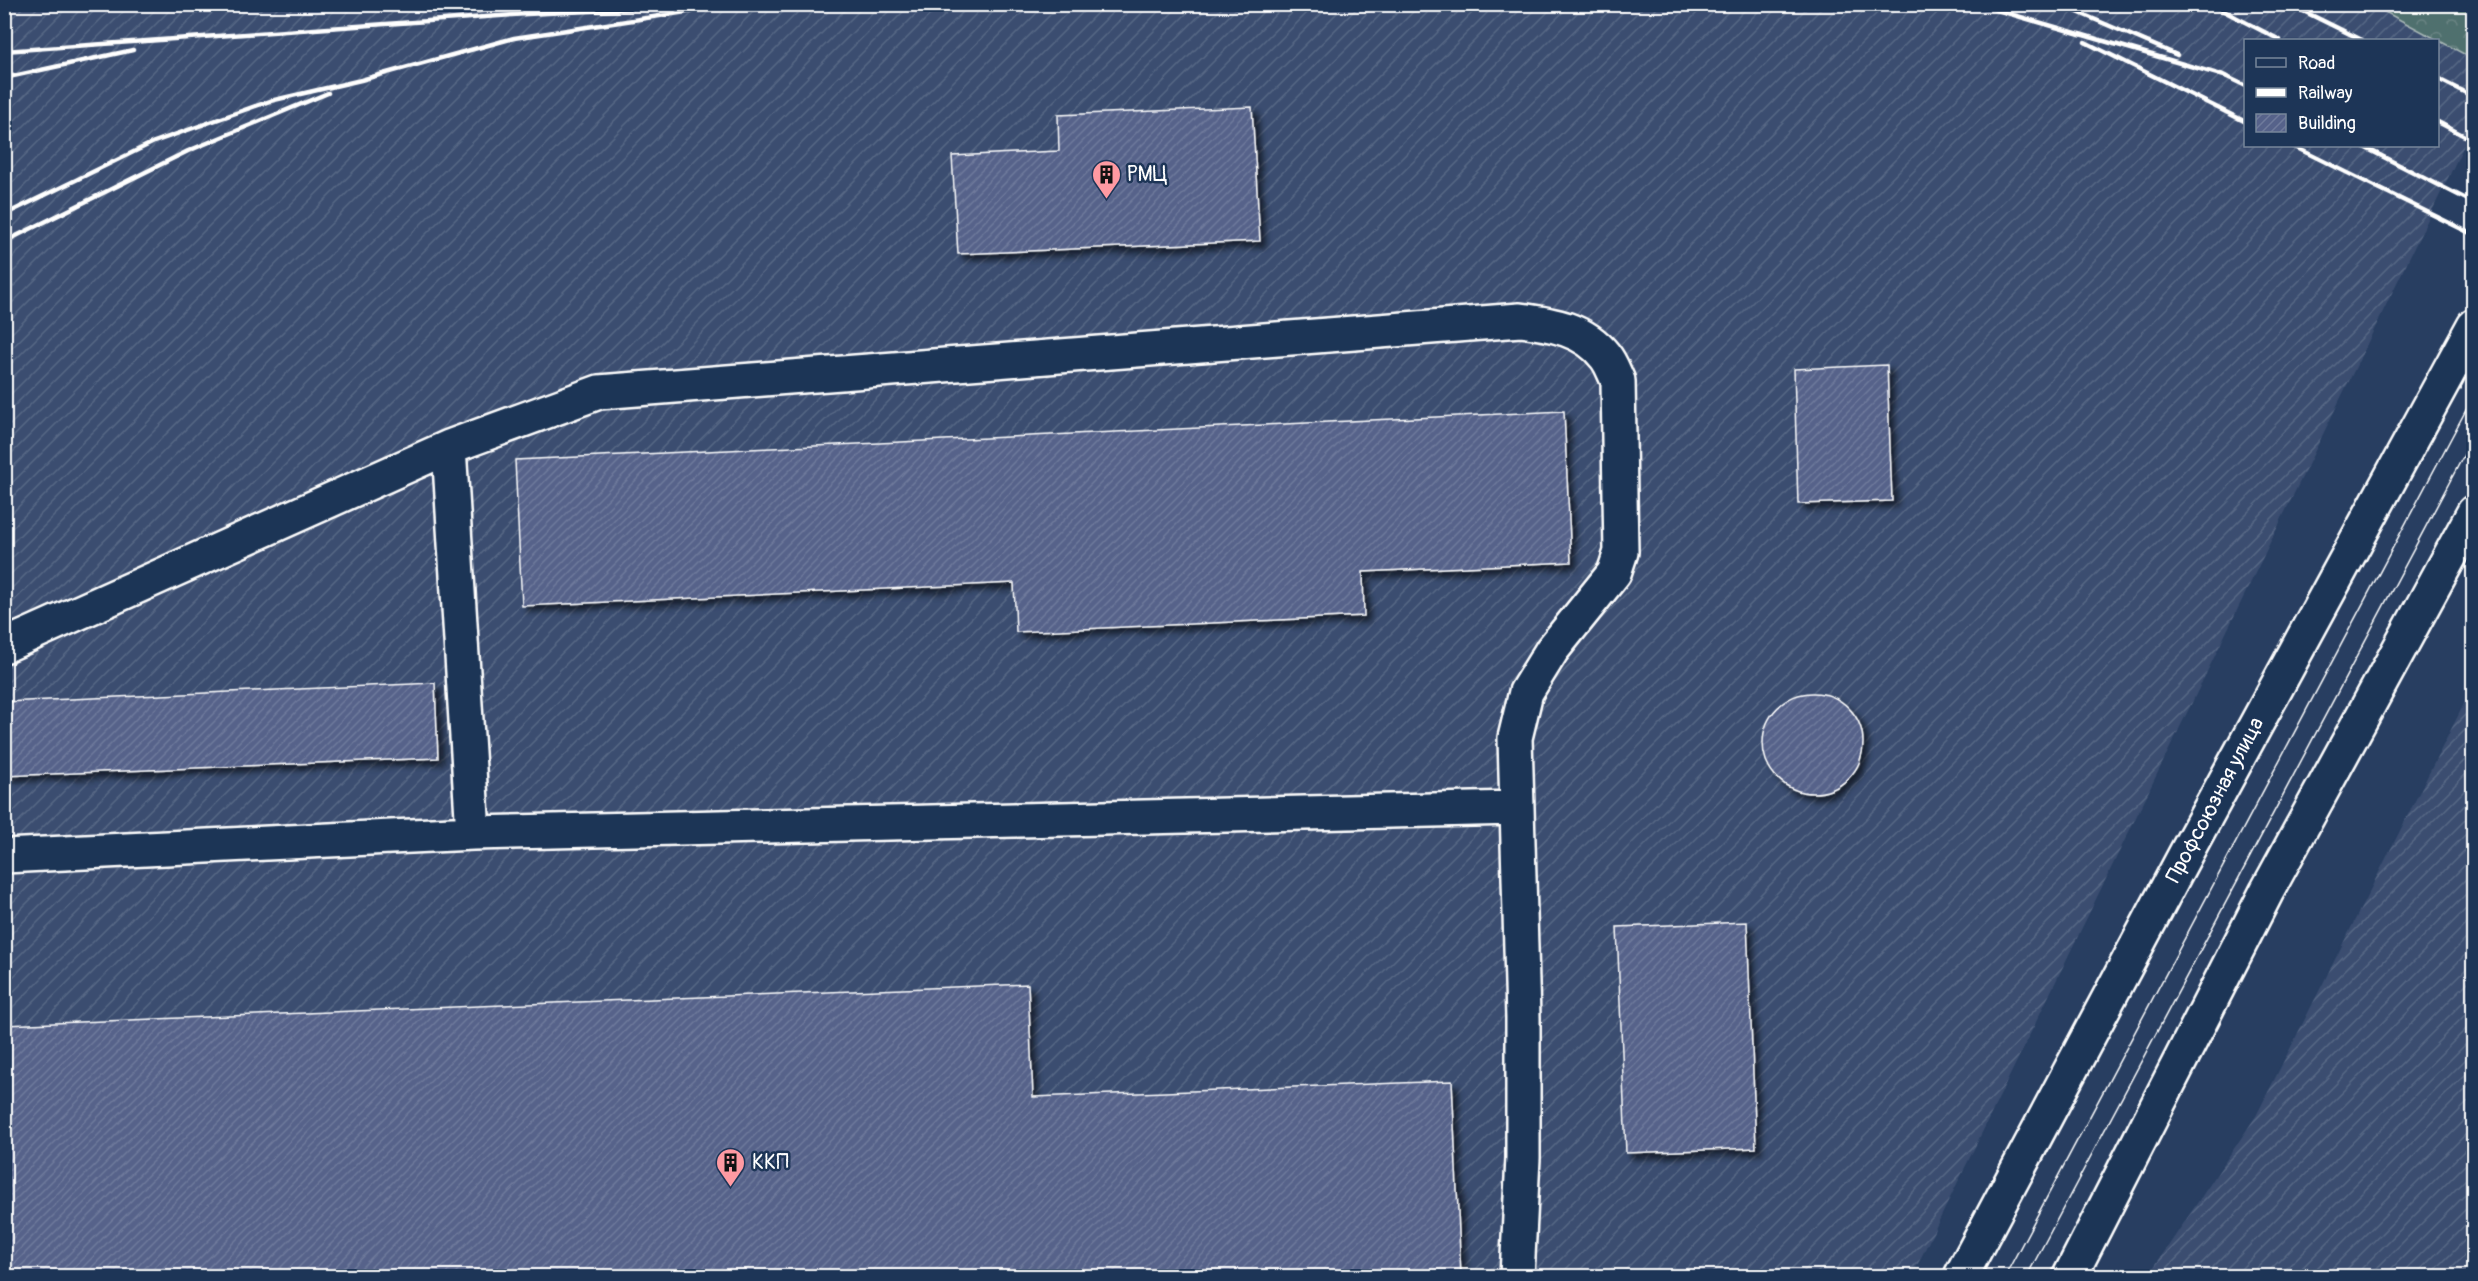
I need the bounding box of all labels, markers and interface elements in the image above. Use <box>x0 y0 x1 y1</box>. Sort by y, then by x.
legend <box>2244 39 2439 147</box>
text: Road <box>2298 52 2335 75</box>
text: Railway <box>2298 82 2353 105</box>
text: Building <box>2298 112 2356 135</box>
building icon: РМЦ <box>1090 158 1122 200</box>
place label: РМЦ <box>1127 161 1168 188</box>
street label: Профсоюзная улица <box>2160 712 2270 888</box>
building icon: ККП <box>715 1146 747 1188</box>
place label: ККП <box>752 1149 789 1176</box>

